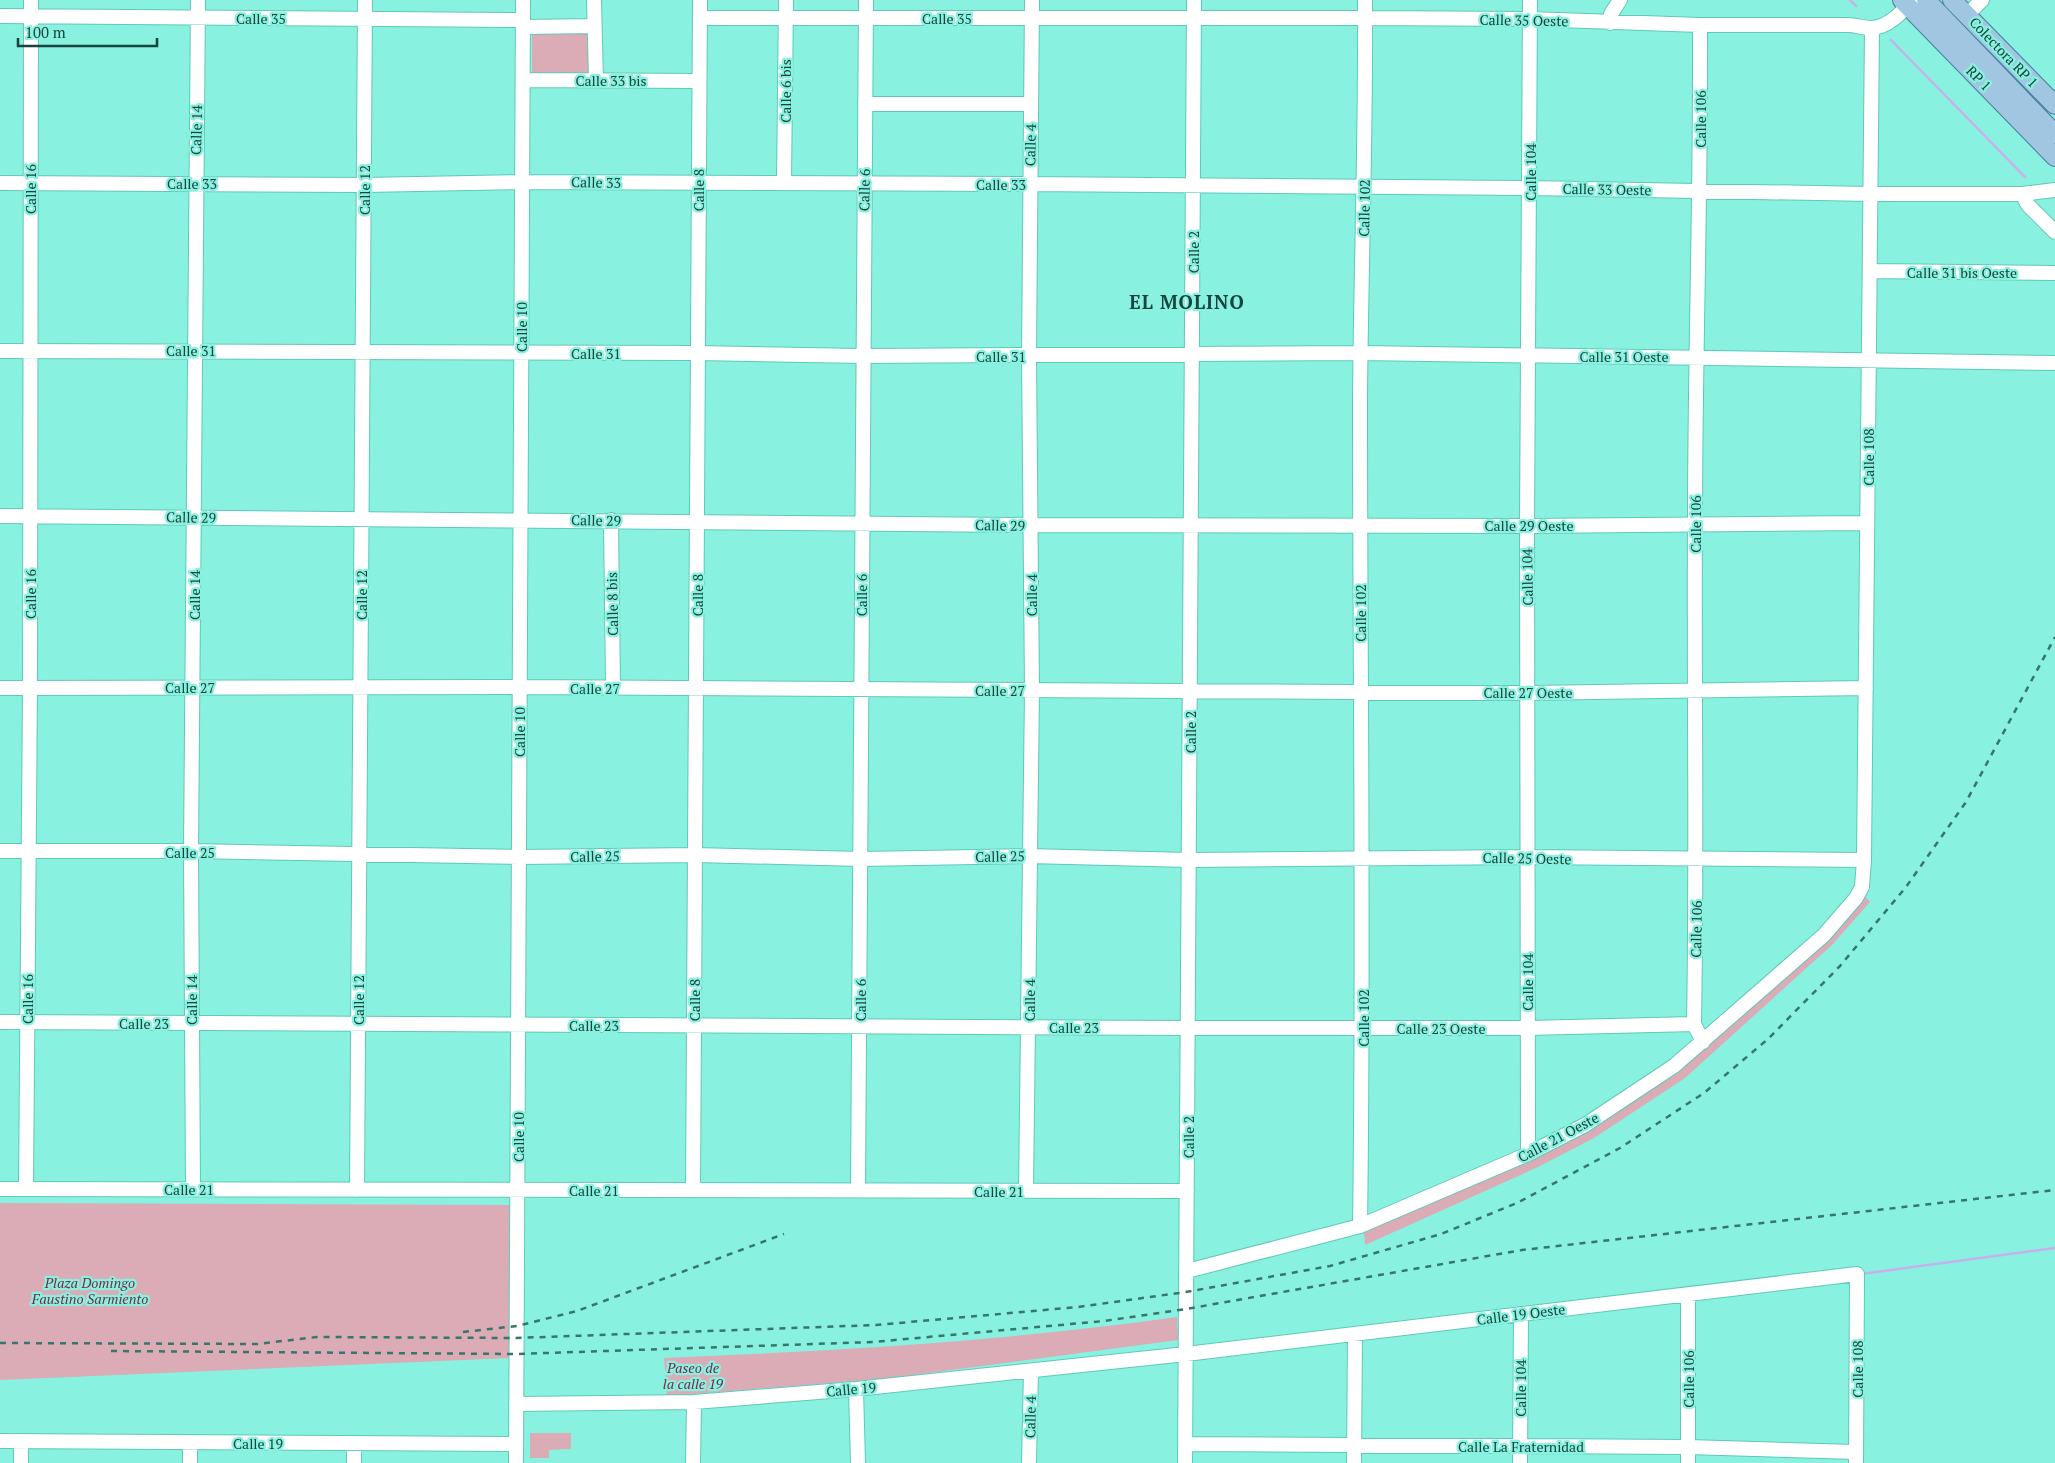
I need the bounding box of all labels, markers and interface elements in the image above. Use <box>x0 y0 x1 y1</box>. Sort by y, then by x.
street label: Calle 35 <box>236 9 286 28</box>
street label: Calle 35 <box>922 9 972 28</box>
street label: Calle 35 Oeste <box>1479 10 1569 30</box>
street label: Colectora RP 1 <box>1966 13 2042 91</box>
scale bar <box>18 15 156 47</box>
text: 100 m <box>25 22 66 42</box>
street label: Calle 6 bis <box>776 59 795 123</box>
street label: RP 1 <box>1963 62 1995 94</box>
street label: Calle 33 bis <box>575 71 647 90</box>
street label: Calle 106 <box>1691 90 1710 148</box>
street label: Calle 14 <box>186 104 206 155</box>
street label: Calle 4 <box>1020 123 1040 166</box>
street label: Calle 104 <box>1521 143 1540 201</box>
street label: Calle 16 <box>21 164 40 214</box>
street label: Calle 12 <box>355 165 374 215</box>
street label: Calle 6 <box>854 168 874 211</box>
street label: Calle 8 <box>689 169 708 211</box>
street label: Calle 33 <box>571 172 621 192</box>
street label: Calle 33 <box>167 174 217 193</box>
street label: Calle 33 <box>976 175 1026 194</box>
street label: Calle 102 <box>1354 179 1374 237</box>
street label: Calle 33 Oeste <box>1562 179 1652 199</box>
street label: Calle 2 <box>1184 231 1203 273</box>
street label: Calle 31 bis Oeste <box>1907 263 2017 282</box>
district label: EL MOLINO <box>1129 289 1245 314</box>
street label: Calle 10 <box>512 302 531 352</box>
street label: Calle 31 <box>166 341 216 360</box>
street label: Calle 31 <box>571 344 621 363</box>
street label: Calle 31 <box>976 347 1026 366</box>
street label: Calle 31 Oeste <box>1580 347 1668 366</box>
street label: Calle 108 <box>1859 428 1878 486</box>
street label: Calle 106 <box>1686 495 1705 553</box>
street label: Calle 29 <box>166 507 216 527</box>
street label: Calle 29 <box>571 510 621 530</box>
street label: Calle 29 <box>975 515 1025 535</box>
street label: Calle 29 Oeste <box>1485 516 1573 535</box>
street label: Calle 104 <box>1517 548 1537 606</box>
street label: Calle 16 <box>21 569 40 619</box>
street label: Calle 14 <box>185 570 204 620</box>
street label: Calle 12 <box>352 570 371 620</box>
street label: Calle 8 bis <box>602 572 622 636</box>
street label: Calle 6 <box>852 573 871 616</box>
street label: Calle 4 <box>1022 573 1041 616</box>
street label: Calle 8 <box>688 574 707 616</box>
street label: Calle 102 <box>1351 584 1370 642</box>
street label: Calle 27 <box>165 678 215 697</box>
street label: Calle 27 <box>570 679 620 698</box>
street label: Calle 27 <box>975 681 1025 700</box>
street label: Calle 27 Oeste <box>1484 683 1572 702</box>
street label: Calle 10 <box>510 707 529 757</box>
street label: Calle 2 <box>1181 711 1200 753</box>
street label: Calle 25 <box>165 843 215 862</box>
street label: Calle 25 <box>570 846 620 866</box>
street label: Calle 25 <box>975 846 1025 866</box>
street label: Calle 25 Oeste <box>1482 848 1572 868</box>
street label: Calle 106 <box>1686 900 1706 958</box>
street label: Calle 104 <box>1518 953 1537 1011</box>
street label: Calle 16 <box>18 974 37 1024</box>
street label: Calle 14 <box>182 975 201 1025</box>
street label: Calle 12 <box>349 975 368 1025</box>
street label: Calle 6 <box>851 978 870 1021</box>
street label: Calle 4 <box>1020 978 1039 1021</box>
street label: Calle 8 <box>685 979 704 1021</box>
street label: Calle 102 <box>1354 989 1373 1047</box>
street label: Calle 23 <box>119 1014 169 1033</box>
street label: Calle 23 <box>569 1016 619 1035</box>
street label: Calle 23 <box>1049 1018 1099 1037</box>
street label: Calle 23 Oeste <box>1397 1019 1485 1038</box>
street label: Calle 21 Oeste <box>1514 1108 1602 1166</box>
street label: Calle 10 <box>509 1112 528 1162</box>
street label: Calle 2 <box>1179 1116 1198 1158</box>
street label: Calle 21 <box>164 1180 214 1199</box>
street label: Calle 21 <box>569 1181 619 1200</box>
street label: Calle 21 <box>974 1182 1024 1201</box>
park label: Plaza Domingo Faustino Sarmiento <box>31 1273 148 1308</box>
street label: Calle 19 Oeste <box>1476 1299 1566 1329</box>
street label: Calle 108 <box>1848 1340 1867 1398</box>
street label: Calle 106 <box>1679 1350 1698 1408</box>
park label: Paseo de la calle 19 <box>663 1358 724 1393</box>
street label: Calle 104 <box>1511 1359 1530 1417</box>
street label: Calle 19 <box>825 1377 877 1401</box>
street label: Calle 4 <box>1020 1395 1040 1438</box>
street label: Calle 19 <box>233 1434 283 1453</box>
street label: Calle La Fraternidad <box>1458 1437 1584 1456</box>

